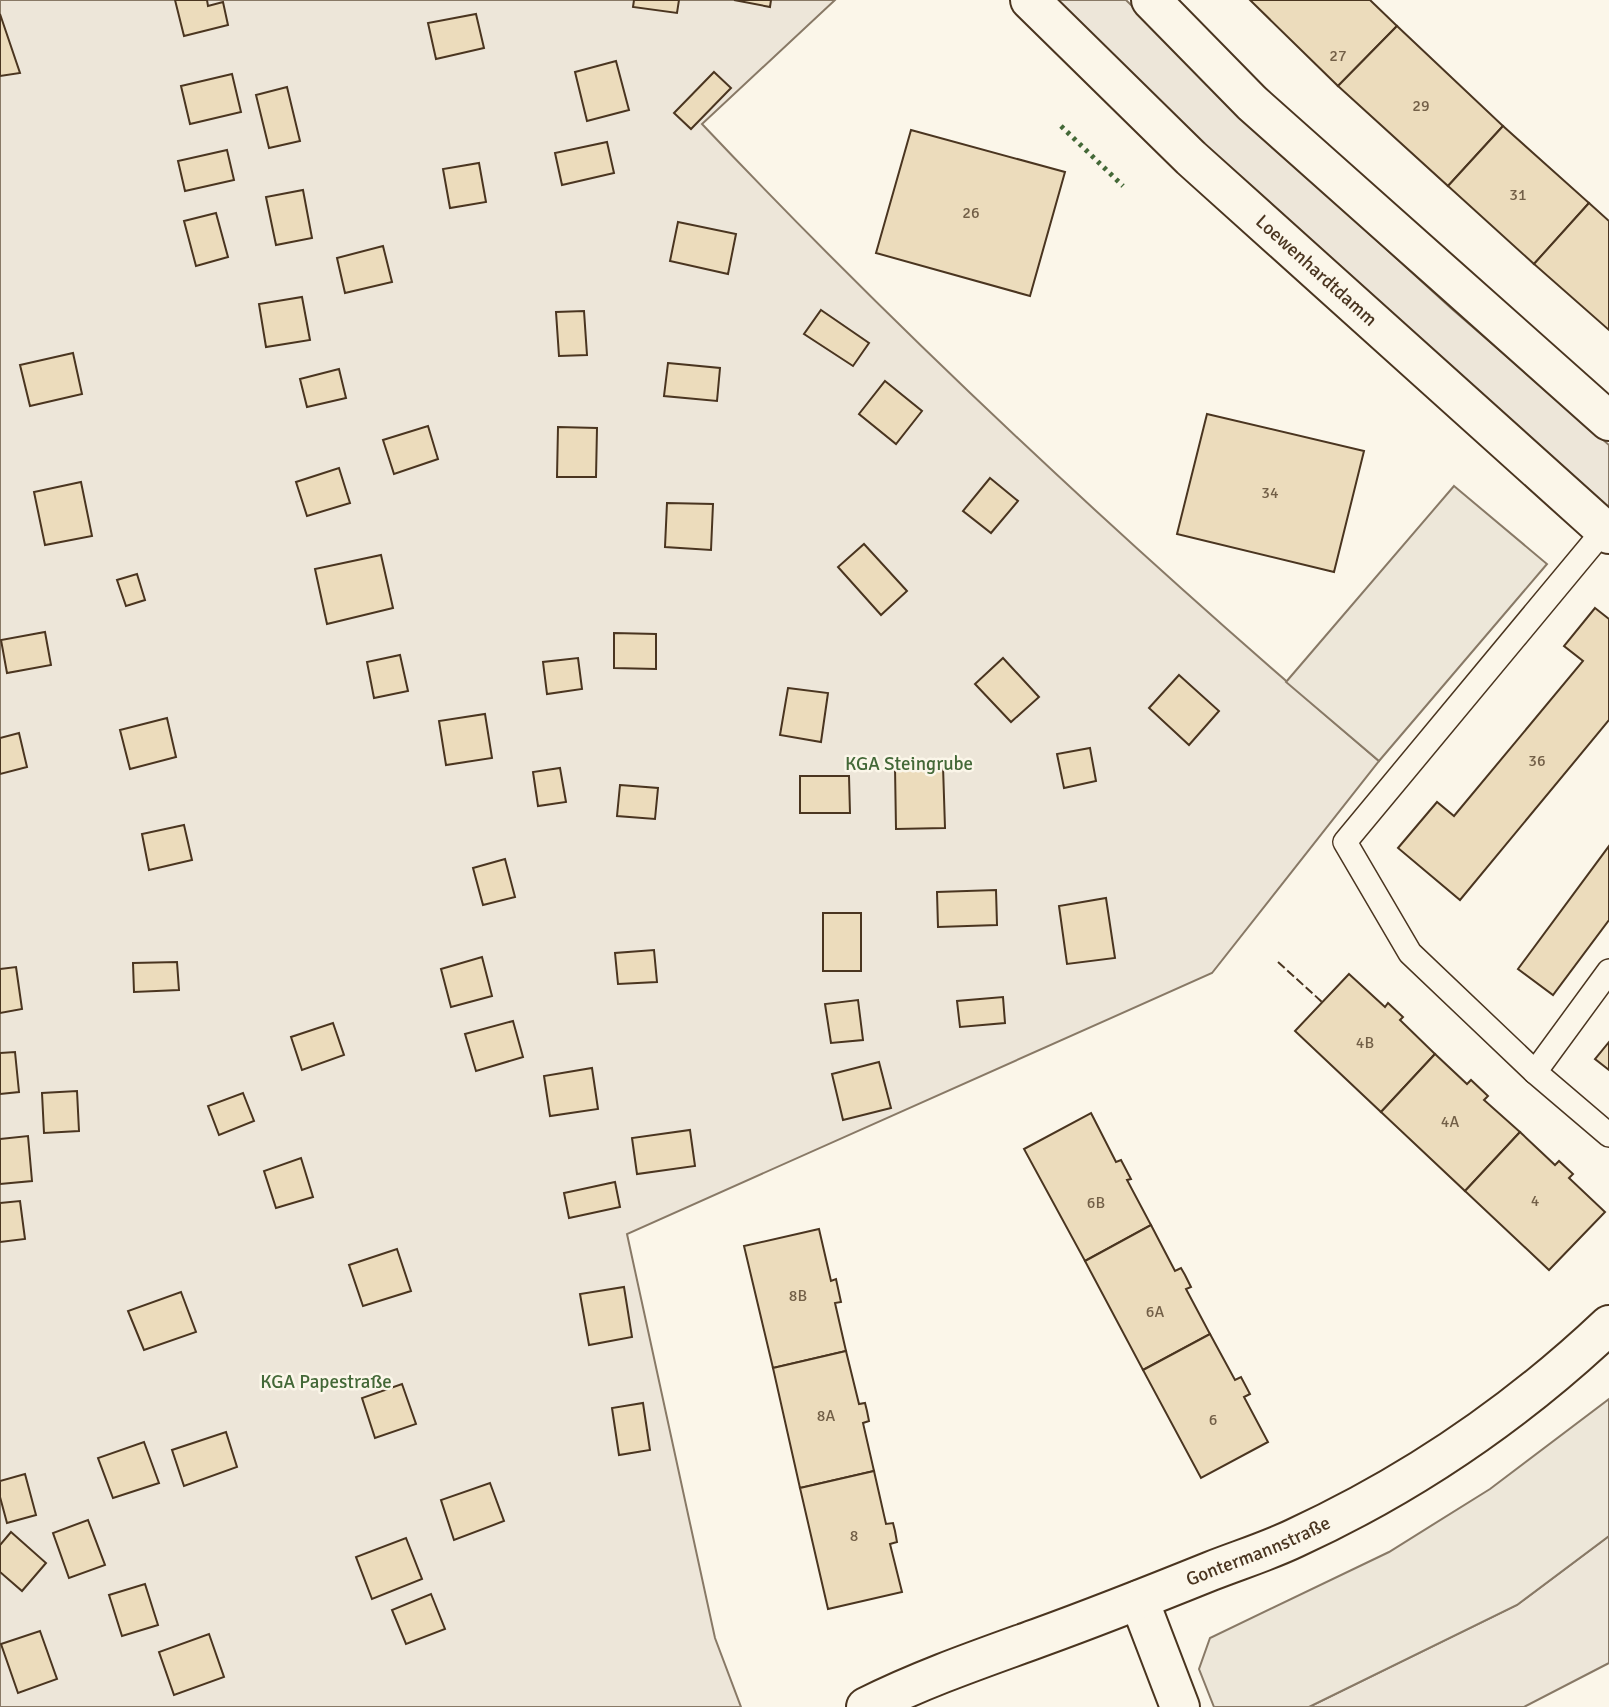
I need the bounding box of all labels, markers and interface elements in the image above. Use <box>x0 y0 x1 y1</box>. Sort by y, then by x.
house number: 27 <box>1329 46 1347 66</box>
house number: 29 <box>1412 96 1430 116</box>
house number: 31 <box>1509 185 1527 205</box>
house number: 26 <box>962 203 980 223</box>
street label: Loewenhardtdamm <box>1250 210 1382 332</box>
house number: 34 <box>1261 483 1279 503</box>
house number: 36 <box>1528 751 1546 771</box>
park label: KGA Steingrube <box>845 752 973 776</box>
house number: 4B <box>1356 1033 1374 1053</box>
house number: 4A <box>1441 1112 1459 1132</box>
house number: 4 <box>1531 1191 1540 1211</box>
house number: 6B <box>1087 1193 1105 1213</box>
house number: 8B <box>789 1286 807 1306</box>
house number: 6A <box>1146 1302 1164 1322</box>
park label: KGA Papestraße <box>260 1370 392 1394</box>
house number: 8A <box>817 1406 835 1426</box>
house number: 6 <box>1209 1410 1217 1430</box>
street label: Gontermannstraße <box>1183 1511 1334 1592</box>
house number: 8 <box>850 1526 858 1546</box>

